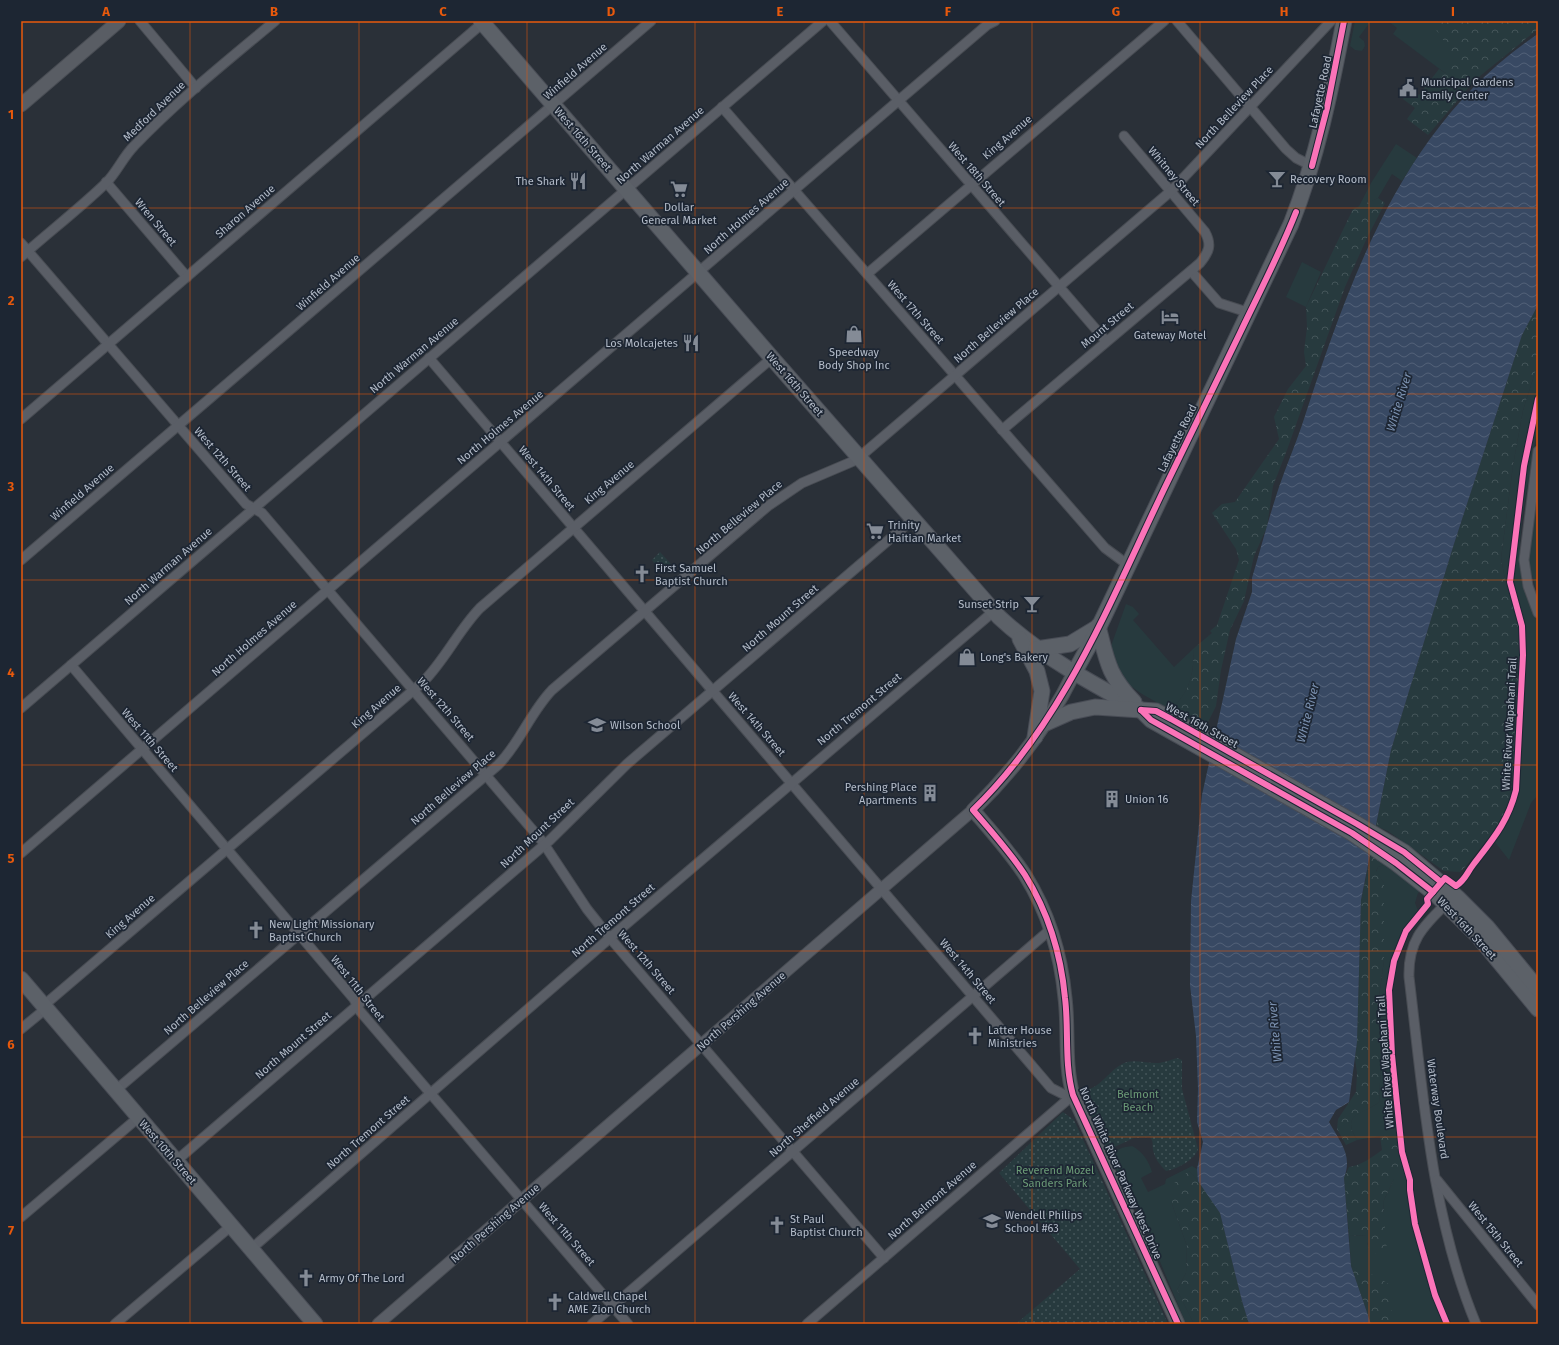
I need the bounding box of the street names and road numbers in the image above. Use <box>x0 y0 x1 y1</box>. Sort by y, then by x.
street label: Winfield Avenue <box>541 40 610 103</box>
street label: Lafayette Road <box>1306 55 1335 130</box>
street label: North Belleview Place <box>1193 63 1276 151</box>
street label: Medford Avenue <box>121 79 188 144</box>
street label: North Warman Avenue <box>614 104 707 187</box>
street label: West 16th Street <box>551 105 614 174</box>
street label: King Avenue <box>980 112 1035 162</box>
street label: West 18th Street <box>945 139 1008 209</box>
street label: Whitney Street <box>1145 144 1202 209</box>
street label: North Holmes Avenue <box>701 176 792 257</box>
street label: Sharon Avenue <box>213 182 278 241</box>
street label: Wren Street <box>132 196 179 249</box>
street label: Winfield Avenue <box>294 251 363 314</box>
street label: West 17th Street <box>885 278 947 347</box>
street label: North Belleview Place <box>951 285 1041 366</box>
street label: Mount Street <box>1078 300 1136 351</box>
street label: North Warman Avenue <box>367 314 461 396</box>
street label: West 16th Street <box>763 350 826 419</box>
street label: North Holmes Avenue <box>455 387 546 467</box>
street label: Lafayette Road <box>1155 402 1200 474</box>
street label: West 12th Street <box>191 425 254 494</box>
street label: West 14th Street <box>516 443 578 513</box>
street label: King Avenue <box>582 458 637 507</box>
street label: Winfield Avenue <box>48 461 117 524</box>
street label: North Belleview Place <box>694 478 785 557</box>
street label: North Warman Avenue <box>122 525 215 608</box>
street label: North Mount Street <box>740 582 821 655</box>
street label: North Holmes Avenue <box>209 598 300 679</box>
street label: White River Wapahani Trail <box>1500 657 1519 791</box>
street label: North Tremont Street <box>815 670 904 748</box>
street label: West 12th Street <box>414 675 477 744</box>
street label: King Avenue <box>349 681 404 731</box>
street label: West 14th Street <box>725 690 788 759</box>
street label: West 16th Street <box>1163 700 1240 751</box>
street label: West 11th Street <box>119 706 181 775</box>
street label: North Belleview Place <box>408 747 498 828</box>
street label: North Mount Street <box>498 796 577 871</box>
street label: North Tremont Street <box>569 881 658 960</box>
street label: King Avenue <box>103 891 158 941</box>
street label: West 16th Street <box>1434 894 1499 962</box>
street label: West 12th Street <box>615 928 678 997</box>
street label: West 14th Street <box>937 936 999 1006</box>
street label: West 11th Street <box>328 953 387 1024</box>
street label: North Belleview Place <box>161 957 251 1038</box>
street label: North Pershing Avenue <box>694 969 789 1054</box>
street label: White River Wapahani Trail <box>1374 995 1397 1129</box>
street label: North Mount Street <box>253 1009 334 1082</box>
street label: Waterway Boulevard <box>1424 1058 1451 1160</box>
street label: North Sheffield Avenue <box>767 1075 862 1160</box>
street label: North White River Parkway West Drive <box>1076 1085 1165 1261</box>
street label: North Tremont Street <box>324 1093 413 1172</box>
street label: West 10th Street <box>136 1117 199 1187</box>
street label: North Belmont Avenue <box>885 1158 979 1242</box>
street label: North Pershing Avenue <box>448 1181 543 1266</box>
street label: West 15th Street <box>1465 1199 1526 1270</box>
street label: West 11th Street <box>536 1200 598 1269</box>

